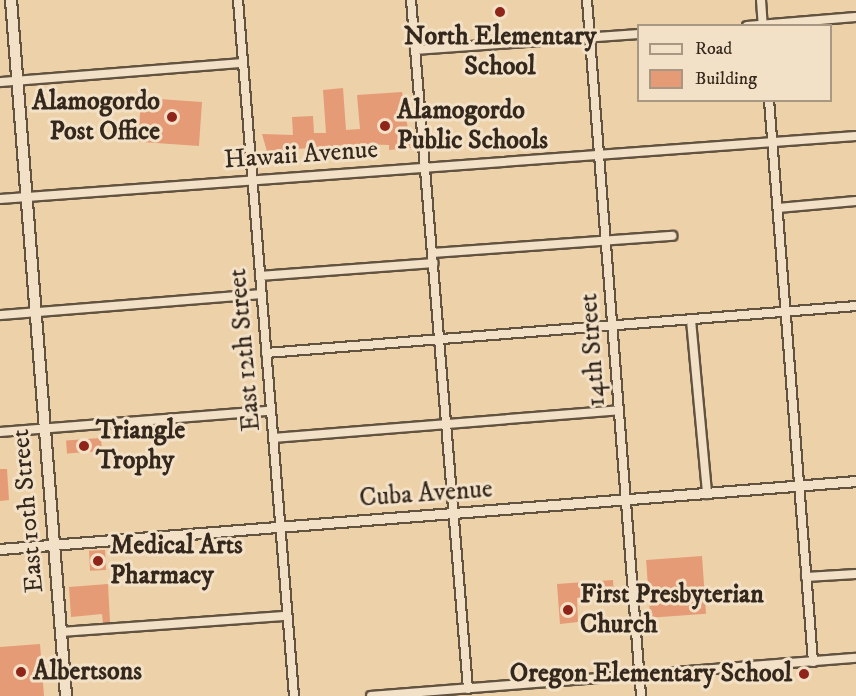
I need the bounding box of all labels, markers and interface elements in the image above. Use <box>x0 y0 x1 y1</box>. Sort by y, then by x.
marker: North Elementary School <box>493 5 507 19</box>
place label: North Elementary School <box>404 21 596 82</box>
legend <box>637 24 832 102</box>
text: Road <box>695 38 732 60</box>
text: Building <box>695 68 757 90</box>
place label: Alamogordo Post Office <box>32 86 160 148</box>
place label: Alamogordo Public Schools <box>397 95 548 156</box>
marker: Alamogordo Post Office <box>165 110 179 124</box>
marker: Alamogordo Public Schools <box>378 119 392 133</box>
street label: Hawaii Avenue <box>223 134 379 176</box>
street label: East 12th Street <box>222 267 268 433</box>
street label: 14th Street <box>573 292 613 408</box>
place label: Triangle Trophy <box>96 415 185 476</box>
street label: East 10th Street <box>5 428 51 594</box>
marker: Triangle Trophy <box>77 439 91 453</box>
street label: Cuba Avenue <box>358 474 494 514</box>
place label: Medical Arts Pharmacy <box>110 530 243 592</box>
marker: Medical Arts Pharmacy <box>91 554 105 568</box>
place label: First Presbyterian Church <box>580 579 764 640</box>
marker: First Presbyterian Church <box>561 603 575 617</box>
place label: Albertsons <box>33 656 142 688</box>
place label: Oregon Elementary School <box>510 658 792 690</box>
marker: Albertsons <box>14 665 28 679</box>
marker: Oregon Elementary School <box>797 667 811 681</box>

